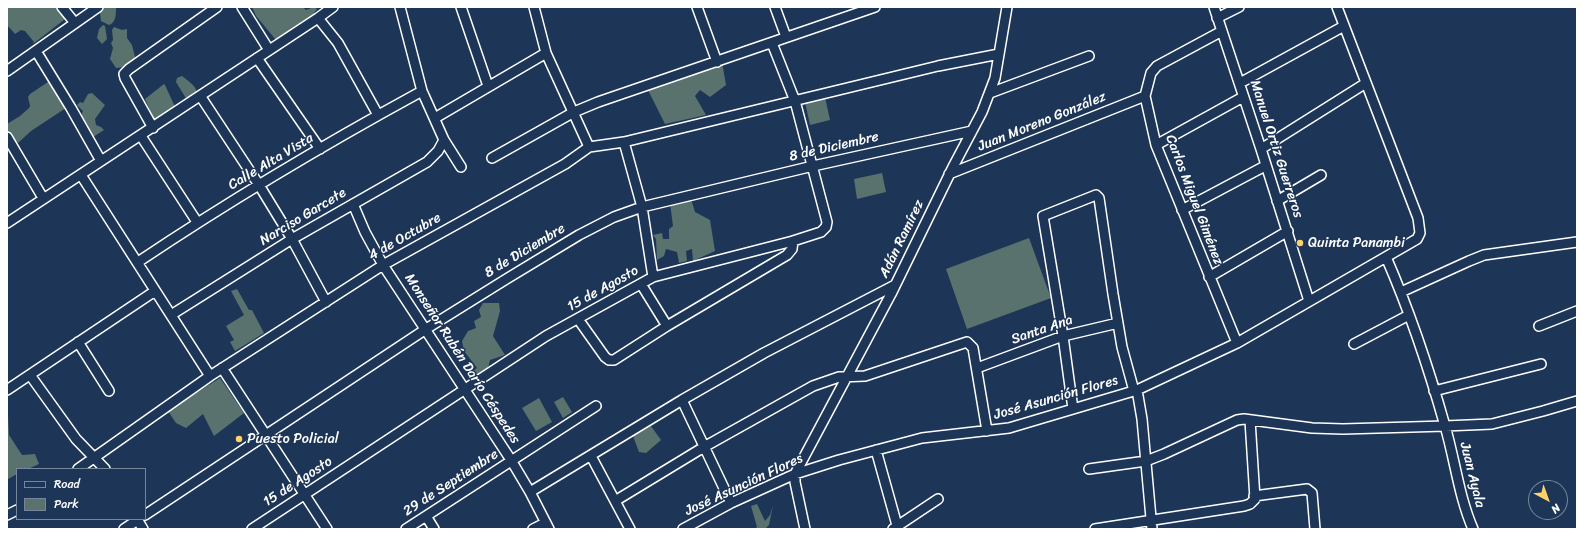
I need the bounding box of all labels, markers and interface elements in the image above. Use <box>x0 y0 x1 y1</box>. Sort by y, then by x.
street label: Manuel Ortiz Guerreros <box>1246 78 1306 220</box>
street label: Juan Moreno González <box>975 89 1109 155</box>
street label: 8 de Diciembre <box>788 129 880 165</box>
street label: Calle Alta Vista <box>225 130 317 194</box>
street label: Carlos Miguel Giménez <box>1161 133 1227 267</box>
street label: Narciso Garcete <box>257 185 349 249</box>
street label: Adán Ramírez <box>876 197 928 281</box>
street label: 4 de Octubre <box>366 210 444 264</box>
street label: 8 de Diciembre <box>482 220 568 282</box>
place label: Quinta Panambi <box>1308 235 1405 251</box>
marker: Quinta Panambi <box>1295 238 1305 248</box>
street label: 15 de Agosto <box>564 263 642 315</box>
street label: Monseñor Rubén Darío Céspedes <box>401 271 523 447</box>
street label: Santa Ana <box>1009 312 1075 348</box>
street label: José Asunción Flores <box>992 372 1120 424</box>
place label: Puesto Policial <box>247 431 339 447</box>
marker: Puesto Policial <box>234 434 244 444</box>
street label: Juan Ayala <box>1456 441 1488 509</box>
street label: 29 de Septiembre <box>400 446 502 520</box>
street label: José Asunción Flores <box>682 450 806 520</box>
street label: 15 de Agosto <box>260 453 336 511</box>
legend <box>16 468 146 520</box>
text: Road <box>54 473 80 495</box>
north arrow <box>1528 480 1568 520</box>
text: Park <box>54 493 79 515</box>
text: N <box>1546 499 1565 518</box>

